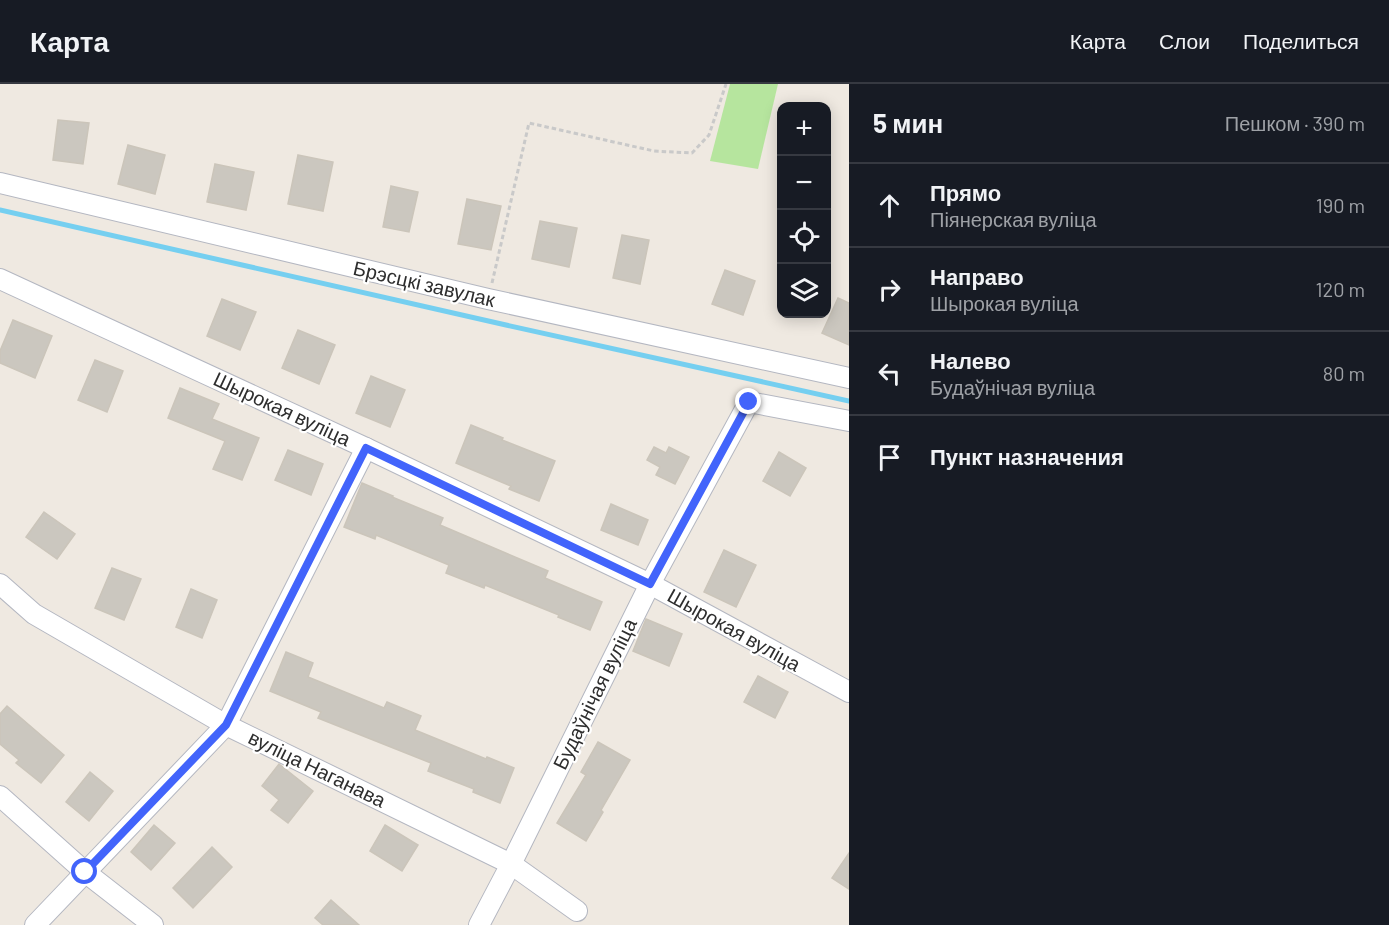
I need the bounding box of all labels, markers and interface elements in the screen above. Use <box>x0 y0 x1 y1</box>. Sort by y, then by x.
text: Карта <box>30 24 109 58</box>
text: Карта <box>1070 28 1126 53</box>
text: Слои <box>1159 28 1210 53</box>
text: Поделиться <box>1243 28 1359 53</box>
map controls <box>777 102 831 318</box>
button: + <box>777 102 831 156</box>
text: 5 мин <box>873 107 943 138</box>
text: Пешком · 390 m <box>1225 111 1365 135</box>
button: − <box>777 156 831 210</box>
text: Прямо <box>930 179 1001 205</box>
icon: ahead <box>873 189 906 222</box>
text: 190 m <box>1316 193 1365 217</box>
text: Піянерская вуліца <box>930 207 1097 231</box>
button: locate <box>777 210 831 264</box>
street label: Брэсцкі завулак <box>351 255 498 311</box>
text: Направо <box>930 263 1024 289</box>
button: layers <box>777 264 831 318</box>
icon: right <box>873 273 906 306</box>
text: 120 m <box>1315 277 1365 301</box>
text: Шырокая вуліца <box>930 291 1079 315</box>
text: Налево <box>930 347 1011 373</box>
icon: left <box>873 357 906 390</box>
text: 80 m <box>1323 361 1365 385</box>
street label: Шырокая вуліца <box>210 366 356 451</box>
text: Будаўнічая вуліца <box>930 375 1095 399</box>
route end <box>735 388 761 414</box>
icon: arrive <box>873 441 906 474</box>
text: Пункт назначения <box>930 443 1124 469</box>
street label: Шырокая вуліца <box>664 583 806 676</box>
street label: Будаўнічая вуліца <box>547 613 641 773</box>
street label: вуліца Наганава <box>245 725 391 812</box>
route start <box>71 858 97 884</box>

